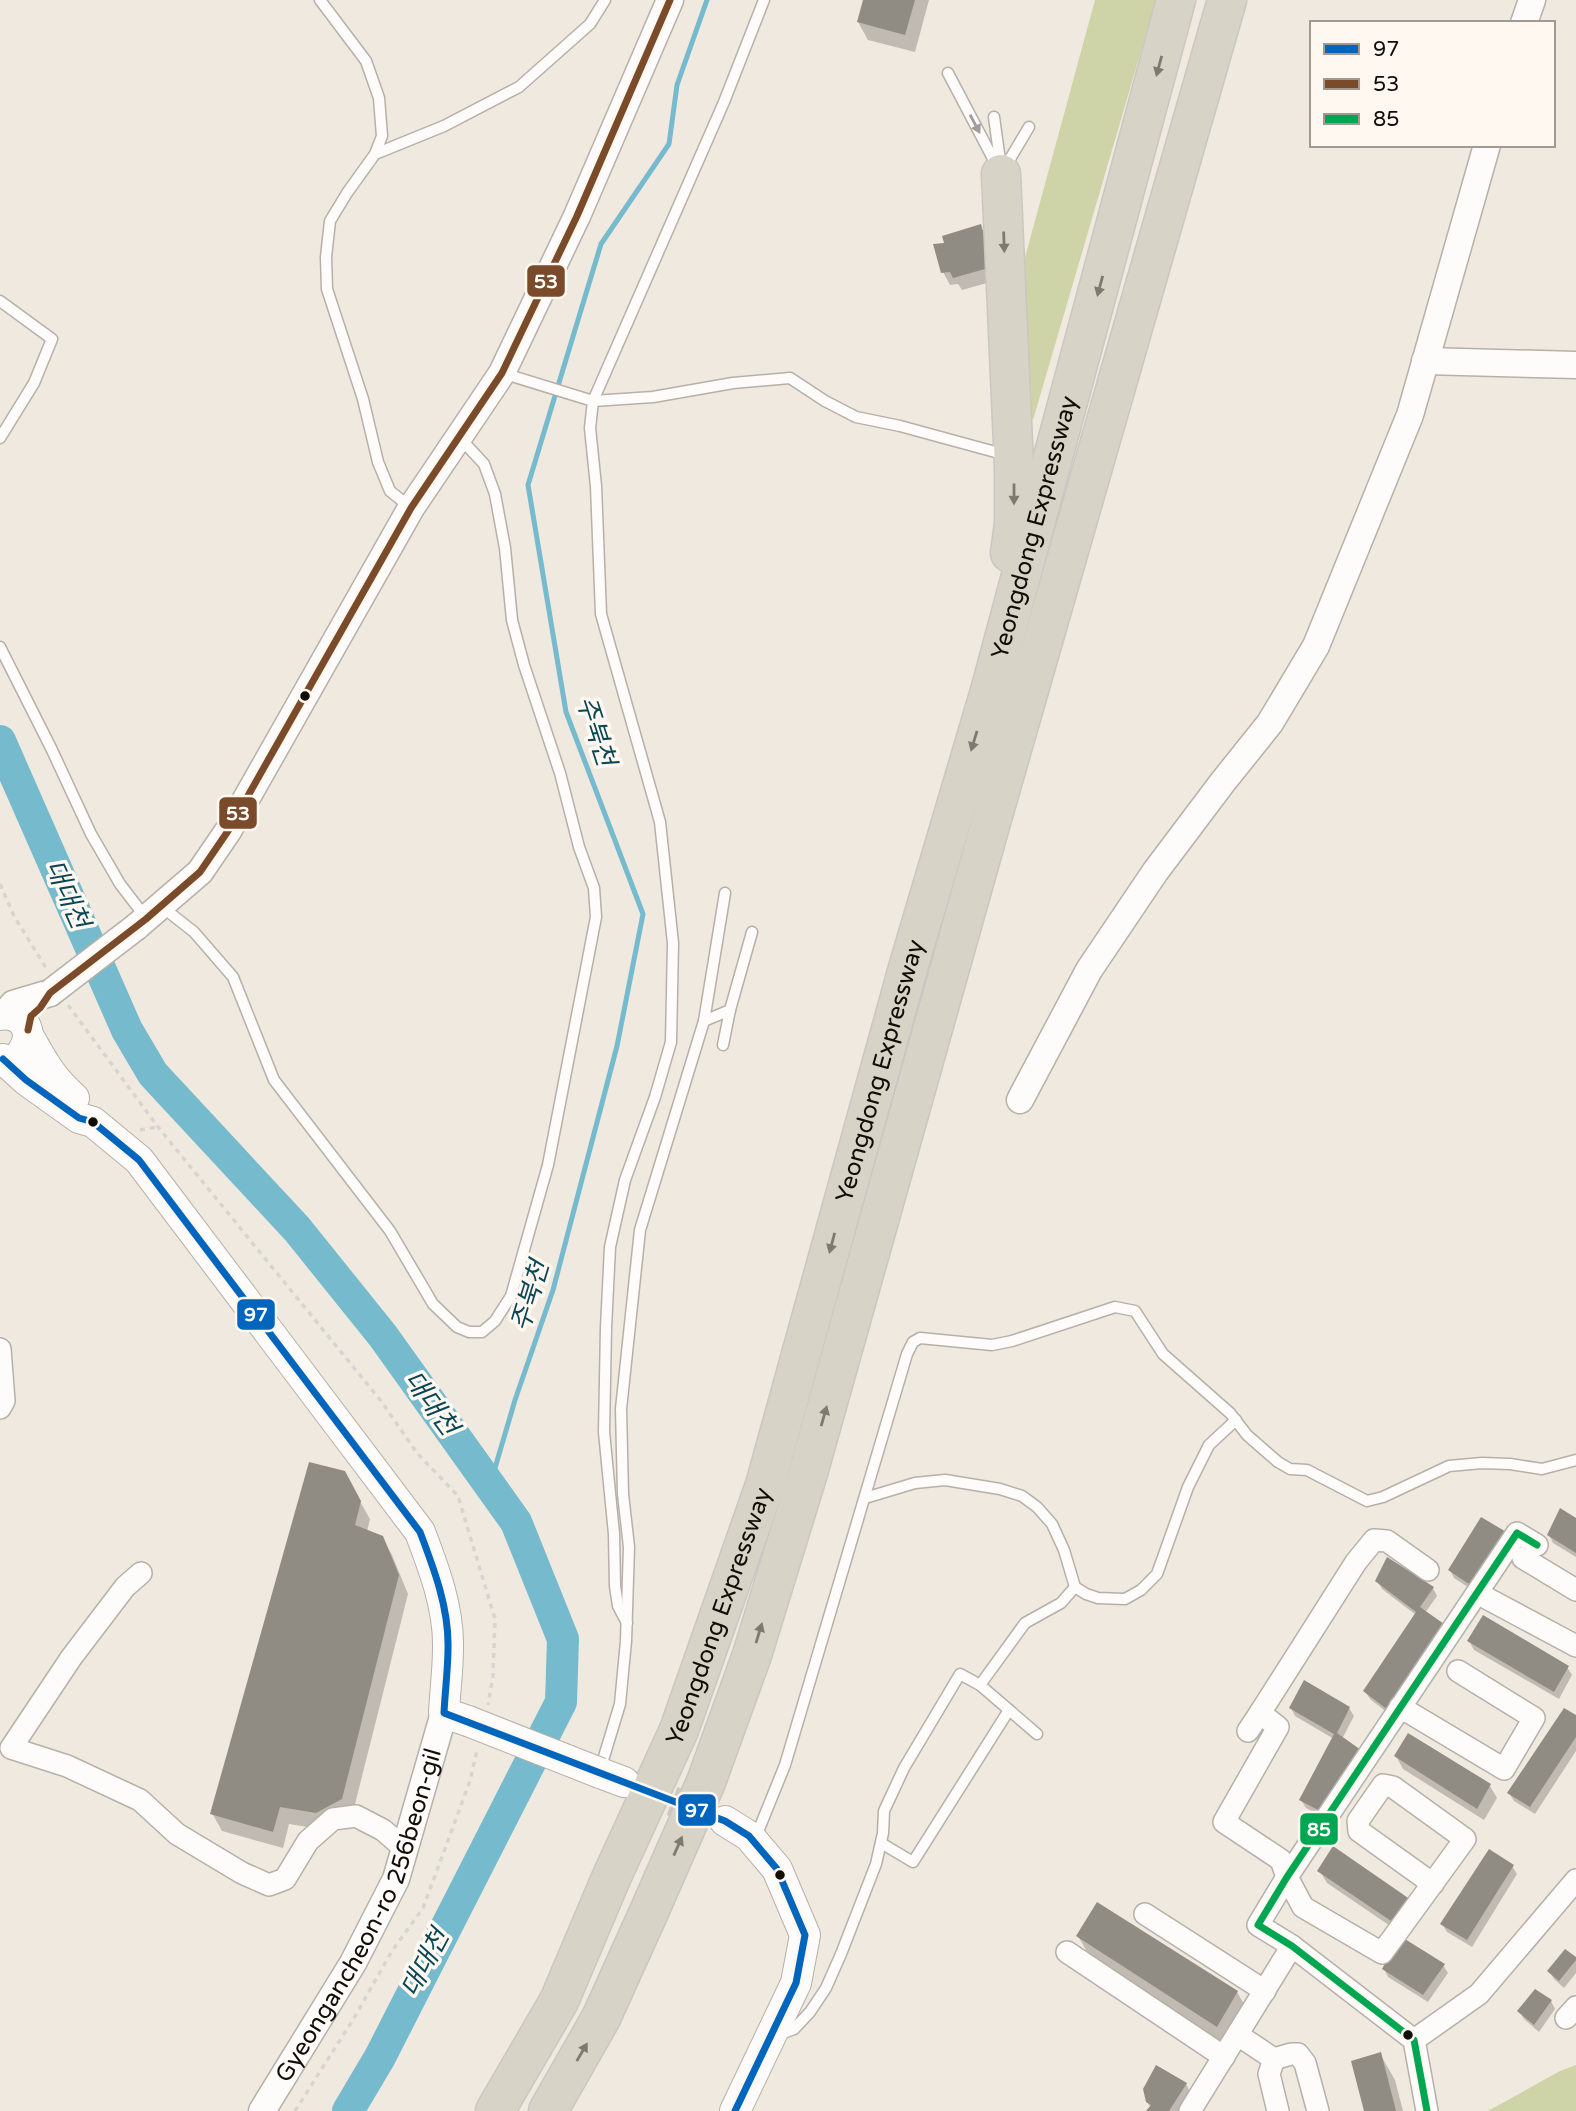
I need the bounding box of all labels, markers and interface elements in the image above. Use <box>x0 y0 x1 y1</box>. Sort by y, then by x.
legend <box>1310 21 1555 147</box>
text: 97 <box>1373 37 1399 62</box>
one-way arrow <box>1153 56 1163 77</box>
text: 53 <box>1373 72 1399 97</box>
text: 85 <box>1373 107 1399 132</box>
one-way arrow <box>968 114 980 134</box>
one-way arrow <box>999 232 1010 254</box>
line badge: 53 <box>526 264 566 298</box>
text: 53 <box>534 271 558 293</box>
one-way arrow <box>1094 275 1104 296</box>
street label: Yeongdong Expressway <box>985 393 1083 662</box>
one-way arrow <box>1008 483 1020 505</box>
unlabelled marker <box>298 689 312 703</box>
water label: 주북천 <box>570 692 623 773</box>
one-way arrow <box>969 731 979 752</box>
line badge: 53 <box>218 796 258 830</box>
text: 53 <box>226 803 250 825</box>
water label: 대대천 <box>38 855 97 936</box>
street label: Yeongdong Expressway <box>829 936 930 1205</box>
unlabelled marker <box>86 1115 100 1129</box>
one-way arrow <box>826 1233 836 1254</box>
water label: 주북천 <box>505 1254 556 1335</box>
line badge: 97 <box>236 1298 276 1331</box>
text: 97 <box>244 1304 268 1326</box>
water label: 대대천 <box>397 1365 466 1444</box>
one-way arrow <box>820 1405 830 1426</box>
street label: Yeongdong Expressway <box>659 1484 777 1750</box>
one-way arrow <box>754 1623 764 1644</box>
street label: Gyeongancheon-ro 256beon-gil <box>269 1745 448 2087</box>
line badge: 97 <box>677 1793 717 1827</box>
text: 97 <box>685 1800 709 1822</box>
line badge: 85 <box>1299 1812 1339 1846</box>
text: 85 <box>1307 1819 1331 1841</box>
one-way arrow <box>672 1836 684 1856</box>
unlabelled marker <box>773 1868 787 1882</box>
water label: 대대천 <box>394 1921 457 2002</box>
unlabelled marker <box>1401 2028 1415 2042</box>
one-way arrow <box>576 2042 588 2061</box>

